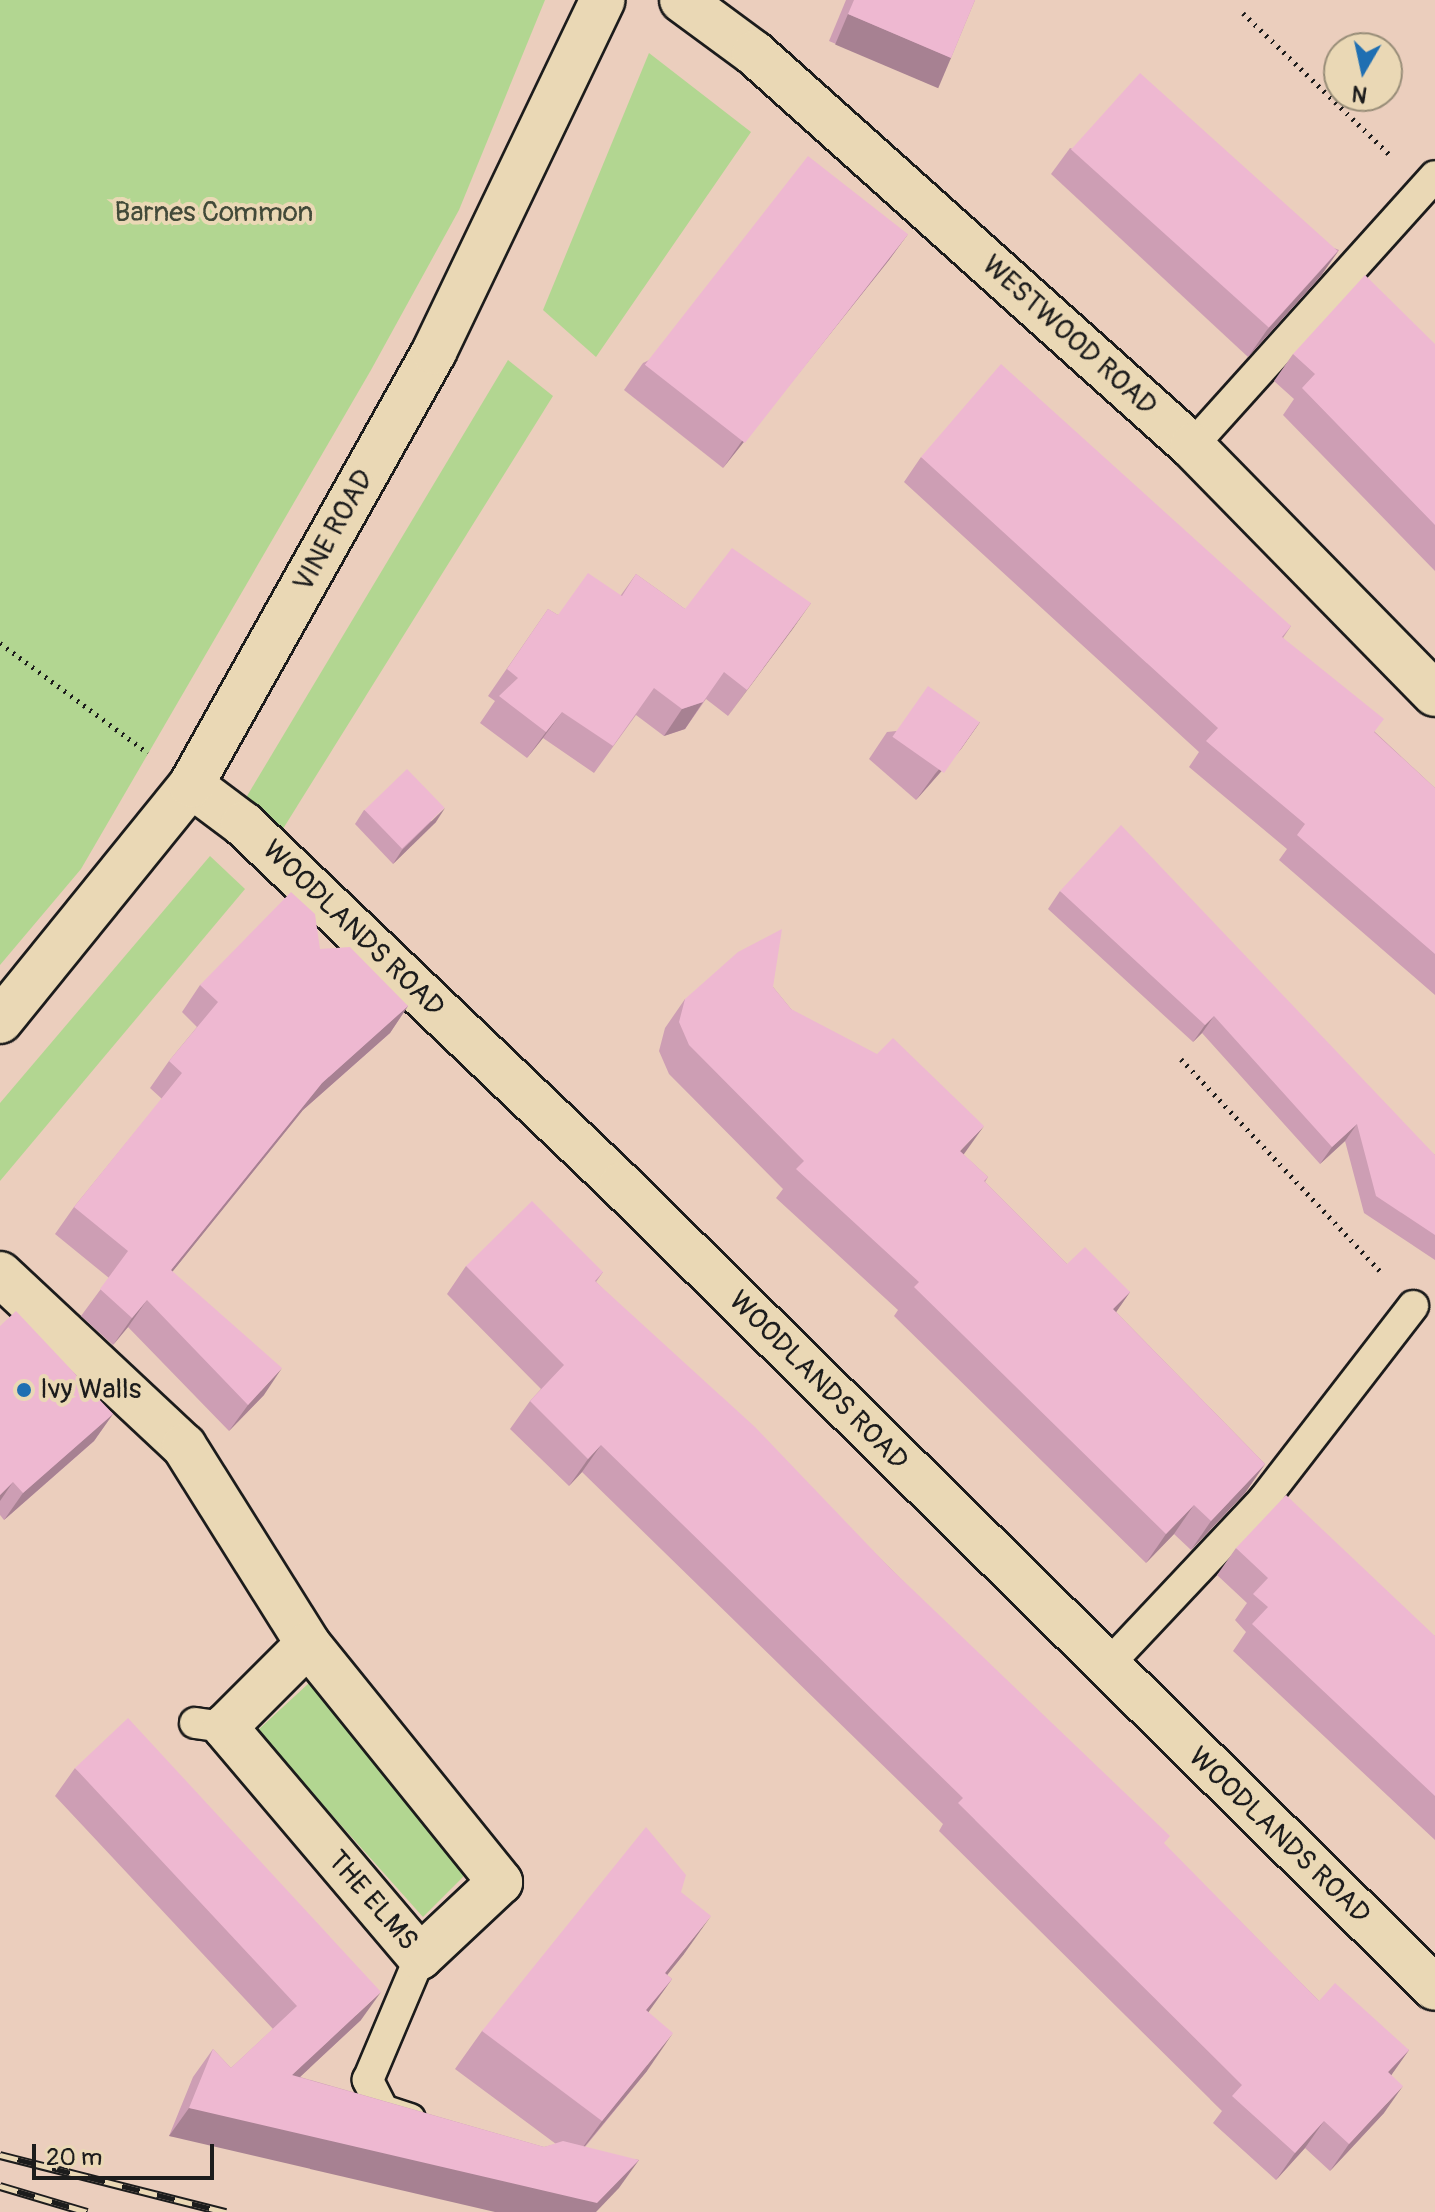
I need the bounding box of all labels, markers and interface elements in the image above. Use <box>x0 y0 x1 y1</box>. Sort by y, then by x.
north arrow <box>1323 32 1403 112</box>
text: N <box>1350 79 1369 109</box>
park label: Barnes Common <box>115 196 313 230</box>
street label: WESTWOOD ROAD <box>975 249 1163 423</box>
street label: VINE ROAD <box>287 464 381 598</box>
street label: WOODLANDS ROAD <box>255 834 451 1024</box>
street label: WOODLANDS ROAD <box>721 1284 915 1478</box>
place label: Ivy Walls <box>40 1373 141 1407</box>
marker: Ivy Walls <box>15 1381 33 1399</box>
street label: WOODLANDS ROAD <box>1181 1741 1377 1931</box>
street label: THE ELMS <box>320 1844 424 1958</box>
scale bar <box>36 2128 218 2178</box>
text: 20 m <box>46 2143 102 2172</box>

